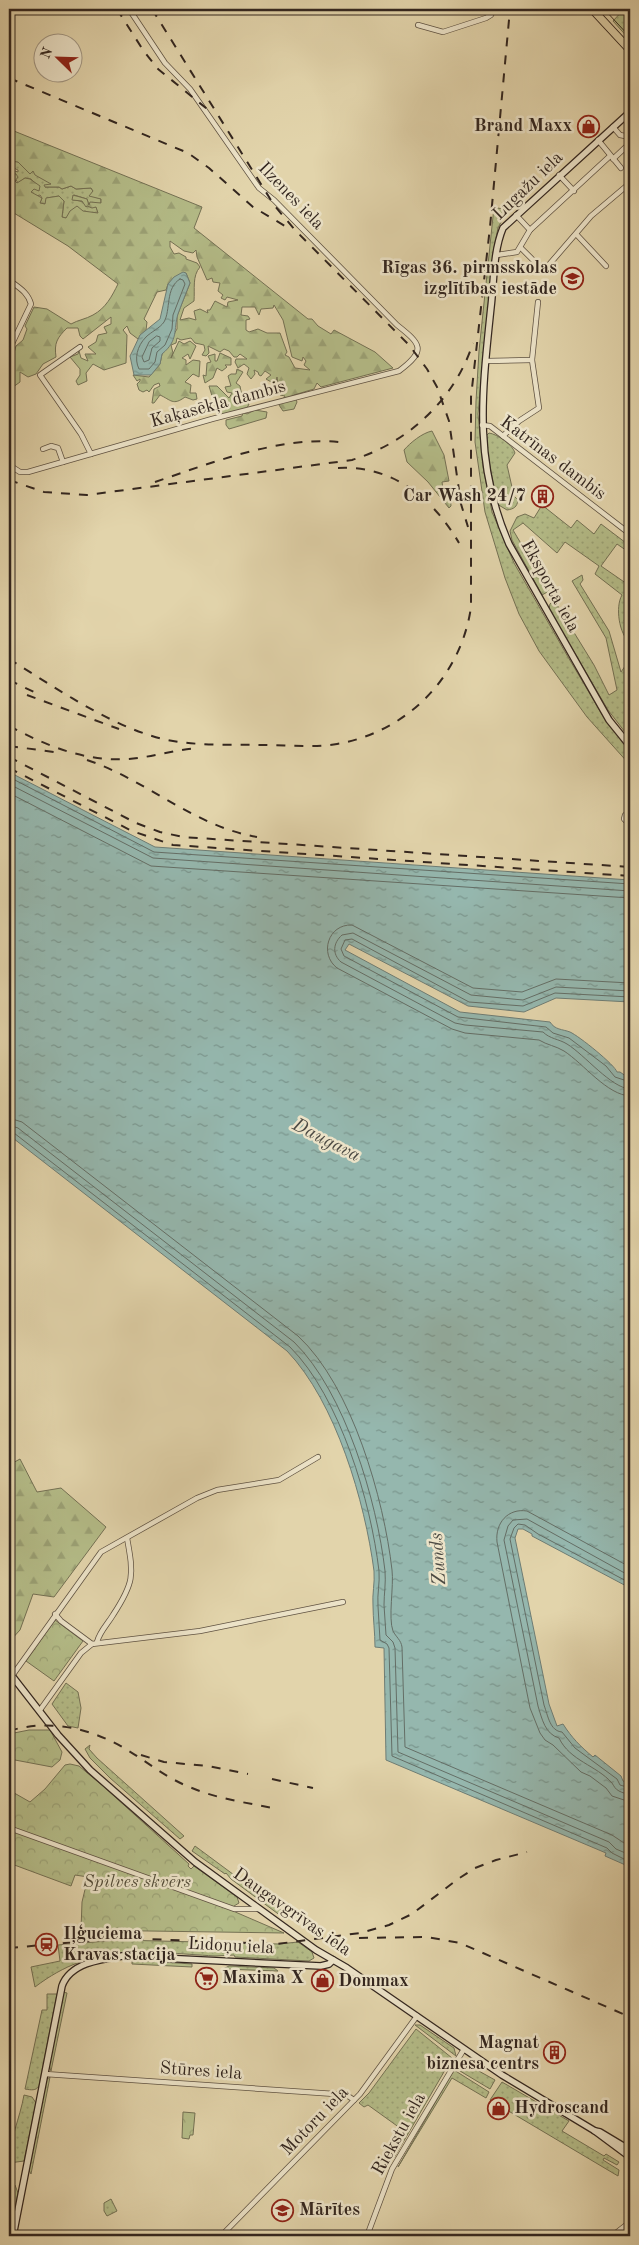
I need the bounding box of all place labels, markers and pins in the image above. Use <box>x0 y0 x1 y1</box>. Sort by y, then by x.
shop icon: Brand Maxx <box>576 114 600 138</box>
place label: Brand Maxx <box>474 117 572 135</box>
place label: Rīgas 36. pirmsskolas izglītības iestāde <box>381 259 557 298</box>
school or university icon: Rīgas 36. pirmsskolas izglītības iestāde <box>561 266 585 290</box>
building icon: Car Wash 24/7 <box>530 484 554 508</box>
place label: Car Wash 24/7 <box>403 487 526 505</box>
place label: Iļģuciema Kravas stacija <box>63 1924 176 1964</box>
station icon: Iļģuciema Kravas stacija <box>35 1932 59 1956</box>
supermarket icon: Maxima X <box>194 1966 218 1990</box>
place label: Maxima X <box>222 1969 304 1987</box>
shop icon: Dommax <box>310 1969 334 1993</box>
place label: Dommax <box>338 1972 409 1990</box>
place label: Magnat biznesa centrs <box>426 2034 539 2073</box>
building icon: Magnat biznesa centrs <box>543 2041 567 2065</box>
shop icon: Hydroscand <box>486 2096 510 2120</box>
place label: Hydroscand <box>514 2099 609 2117</box>
school or university icon: Mārītes <box>271 2198 295 2222</box>
place label: Mārītes <box>299 2201 360 2219</box>

